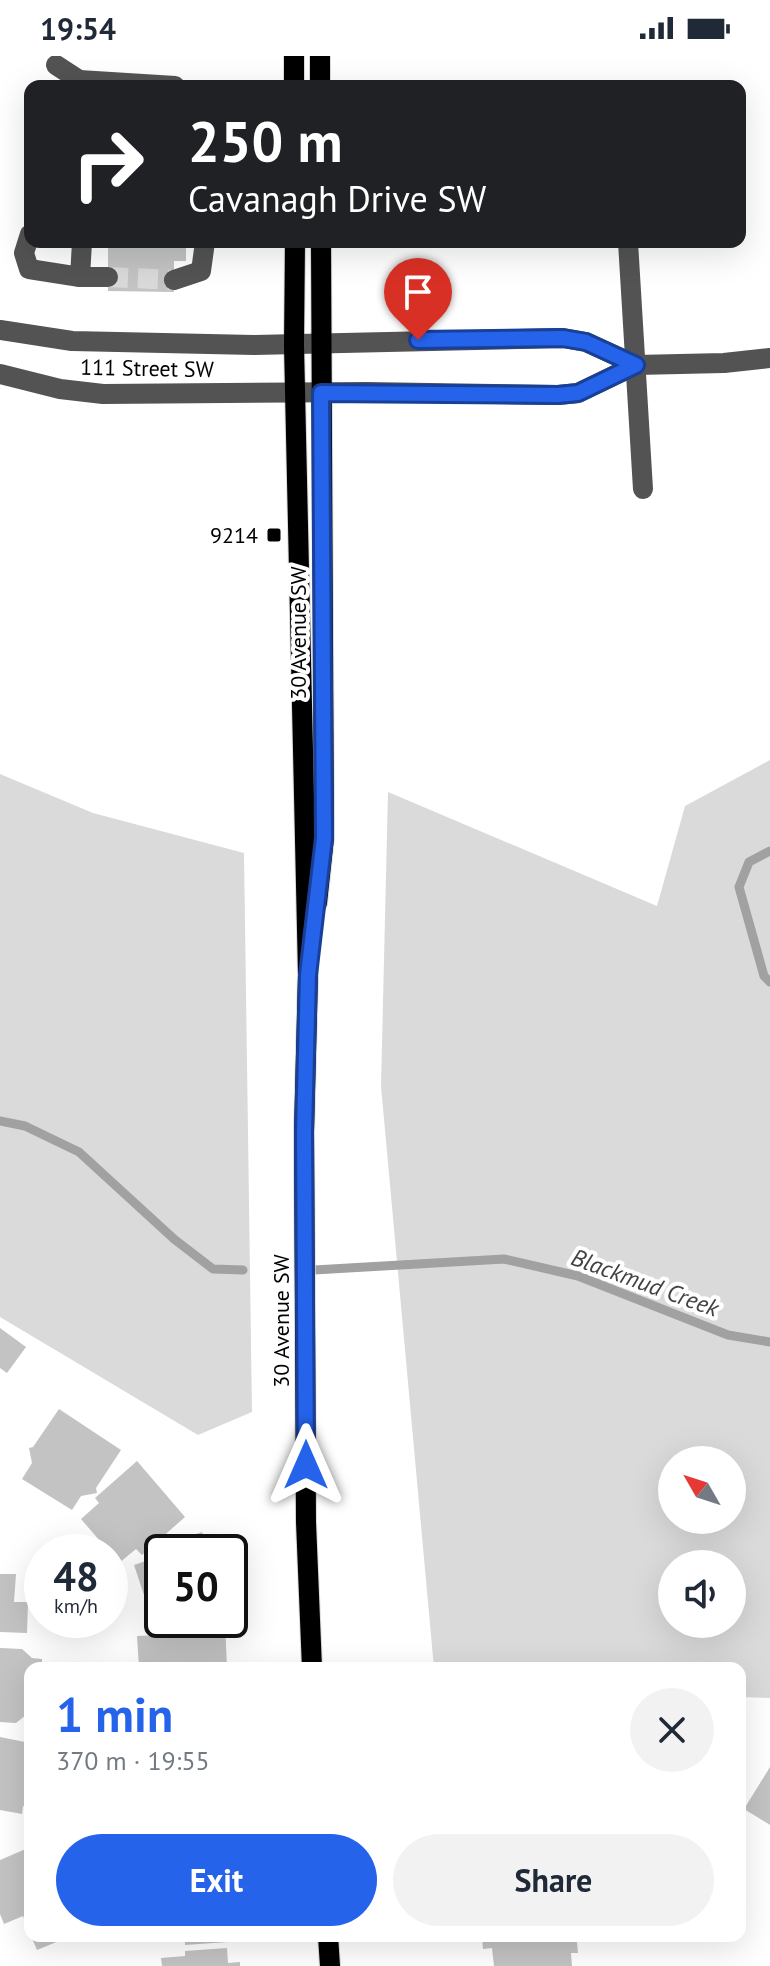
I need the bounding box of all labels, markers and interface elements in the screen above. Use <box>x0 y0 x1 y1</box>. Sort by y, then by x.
text: 19:54 <box>40 9 116 48</box>
text: 250 m <box>188 105 343 177</box>
icon: right <box>56 112 160 216</box>
text: Cavanagh Drive SW <box>188 175 486 222</box>
pin <box>384 258 452 340</box>
icon: arrive <box>396 270 440 314</box>
street label: 111 Street SW <box>80 353 215 383</box>
place label: 9214 <box>210 521 258 549</box>
marker: 9214 <box>265 526 283 544</box>
street label: 30 Avenue SW <box>284 565 312 700</box>
water label: Blackmud Creek <box>567 1242 724 1324</box>
street label: 30 Avenue SW <box>267 1253 295 1388</box>
position arrow <box>264 1423 348 1507</box>
north arrow <box>658 1446 746 1534</box>
map controls <box>658 1446 746 1638</box>
speed limit sign: 50 <box>144 1534 248 1638</box>
text: 48 <box>53 1550 99 1602</box>
button: sound <box>658 1550 746 1638</box>
text: km/h <box>54 1593 98 1619</box>
text: 1 min <box>56 1683 173 1745</box>
button: close <box>630 1688 714 1772</box>
text: 370 m · 19:55 <box>56 1744 210 1777</box>
button: Exit <box>56 1834 377 1926</box>
button: Share <box>393 1834 714 1926</box>

